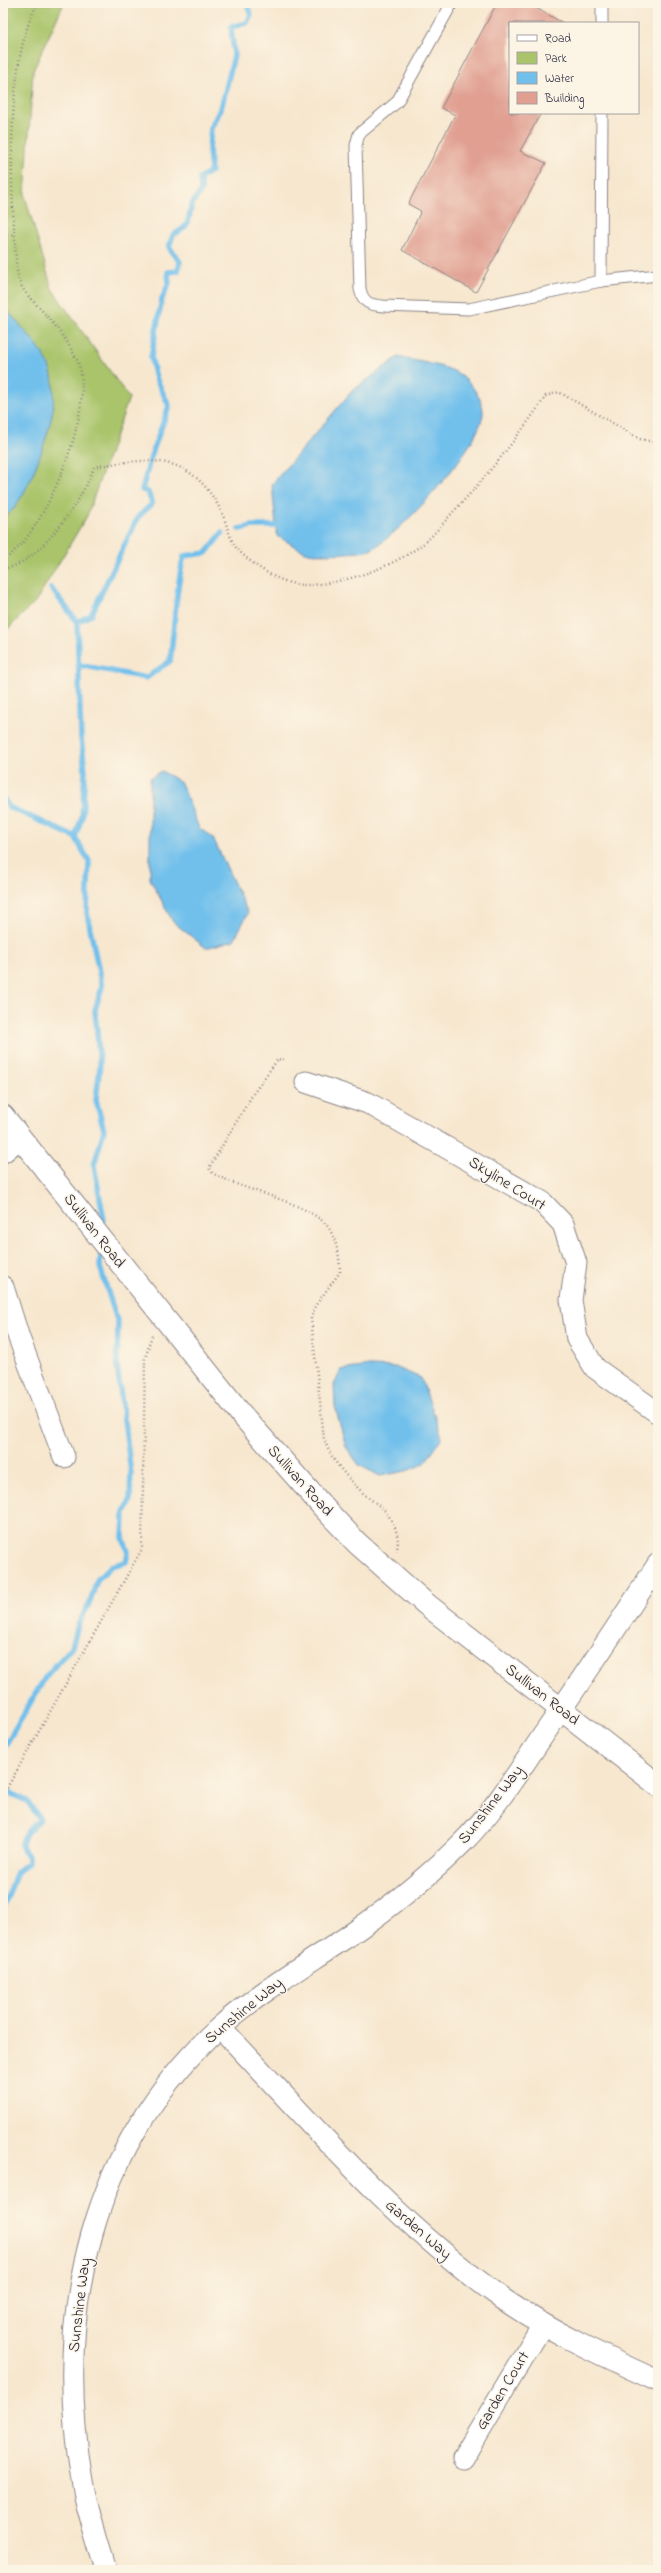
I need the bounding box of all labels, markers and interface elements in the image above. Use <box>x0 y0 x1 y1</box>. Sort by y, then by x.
legend <box>509 22 639 114</box>
text: Road <box>545 30 571 48</box>
text: Park <box>545 50 567 68</box>
text: Water <box>545 70 574 88</box>
text: Building <box>544 90 584 109</box>
street label: Skyline Court <box>464 1151 551 1218</box>
street label: Sullivan Road <box>57 1188 131 1274</box>
street label: Sullivan Road <box>261 1440 339 1522</box>
street label: Sullivan Road <box>499 1658 585 1732</box>
street label: Sunshine Way <box>452 1760 530 1850</box>
street label: Sunshine Way <box>200 1972 288 2050</box>
street label: Garden Way <box>379 2194 457 2266</box>
street label: Sunshine Way <box>62 2256 98 2354</box>
street label: Garden Court <box>470 2346 536 2435</box>

